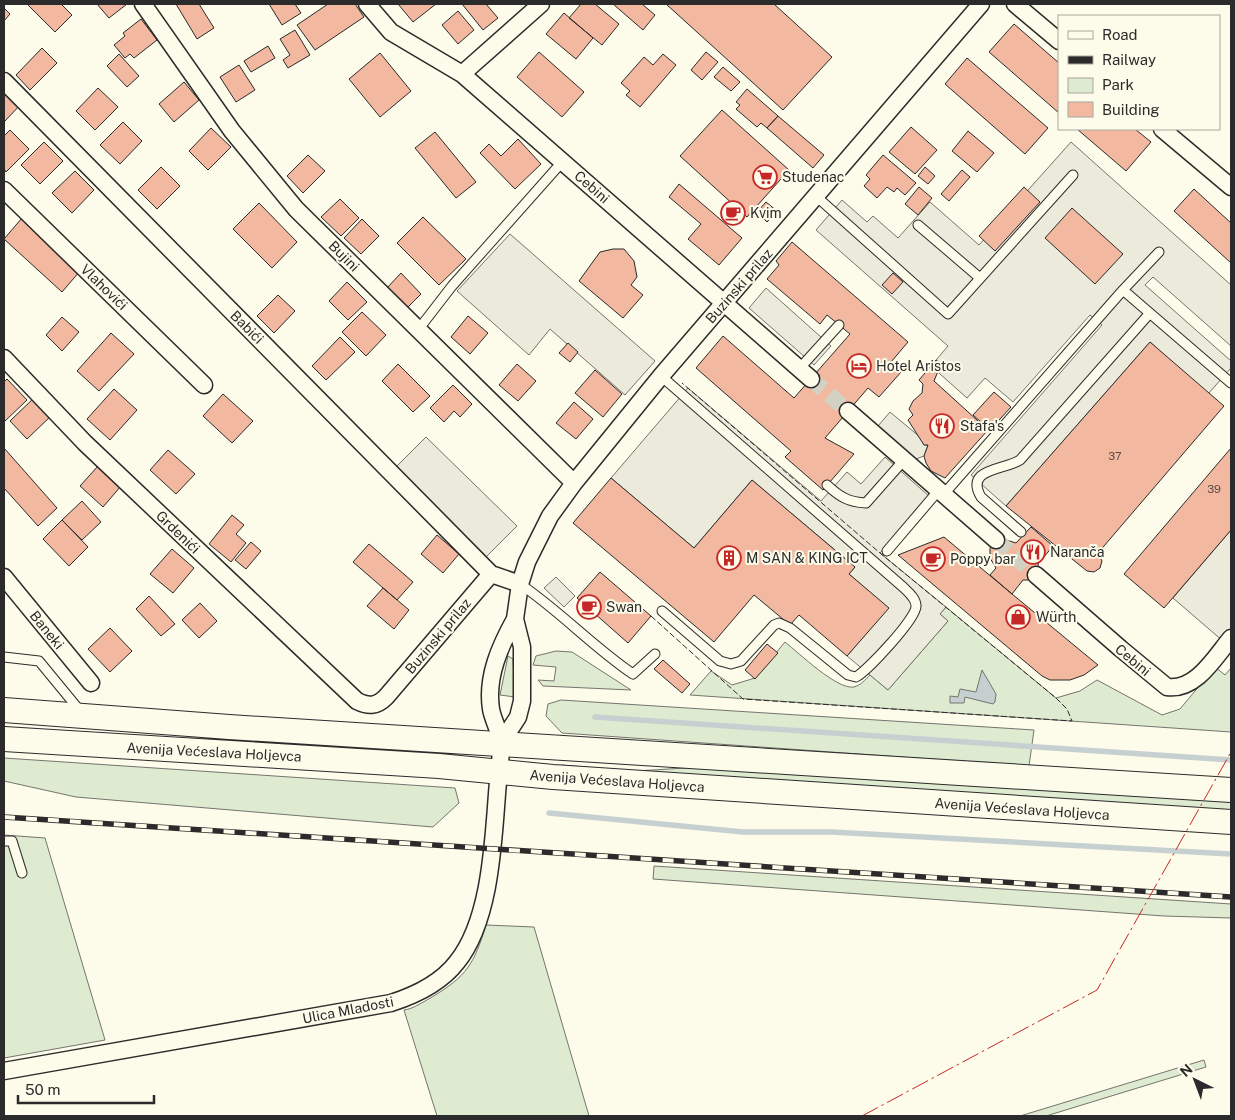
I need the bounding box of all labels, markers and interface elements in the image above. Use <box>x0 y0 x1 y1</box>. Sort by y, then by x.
legend <box>1058 15 1220 130</box>
text: Road <box>1102 26 1138 43</box>
text: Railway <box>1102 51 1156 68</box>
text: Park <box>1102 76 1134 93</box>
text: Building <box>1102 101 1160 118</box>
supermarket icon: Studenac <box>752 164 778 190</box>
street label: Cebini <box>571 168 613 206</box>
place label: Studenac <box>782 169 844 185</box>
cafe icon: Kvim <box>720 200 746 226</box>
place label: Kvim <box>750 205 782 221</box>
street label: Bujini <box>325 237 363 275</box>
street label: Buzinski prilaz <box>702 245 776 327</box>
street label: Vlahovići <box>77 261 131 313</box>
street label: Babići <box>227 307 267 347</box>
hotel icon: Hotel Aristos <box>846 353 872 379</box>
place label: Hotel Aristos <box>876 358 961 374</box>
restaurant icon: Stafa's <box>929 413 955 439</box>
place label: Stafa's <box>960 418 1004 434</box>
house number: 37 <box>1108 450 1122 462</box>
house number: 39 <box>1207 483 1221 495</box>
street label: Grdenići <box>153 507 203 557</box>
restaurant icon: Naranča <box>1020 539 1046 565</box>
place label: Naranča <box>1050 544 1105 560</box>
building icon: M SAN & KING ICT <box>716 545 742 571</box>
cafe icon: Poppy bar <box>920 546 946 572</box>
place label: M SAN & KING ICT <box>746 550 868 566</box>
place label: Poppy bar <box>950 551 1016 567</box>
cafe icon: Swan <box>576 594 602 620</box>
street label: Buzinski prilaz <box>402 595 474 677</box>
place label: Swan <box>606 599 642 615</box>
shop icon: Würth <box>1005 604 1031 630</box>
street label: Baneki <box>27 608 67 652</box>
place label: Würth <box>1036 609 1076 625</box>
street label: Cebini <box>1112 641 1154 679</box>
street label: Avenija Većeslava Holjevca <box>126 739 302 765</box>
street label: Avenija Većeslava Holjevca <box>529 767 705 795</box>
street label: Avenija Većeslava Holjevca <box>934 795 1110 823</box>
street label: Ulica Mladosti <box>301 993 395 1027</box>
north arrow <box>1170 1055 1220 1105</box>
text: N <box>1177 1061 1196 1080</box>
scale bar <box>18 1072 154 1104</box>
text: 50 m <box>25 1081 60 1098</box>

